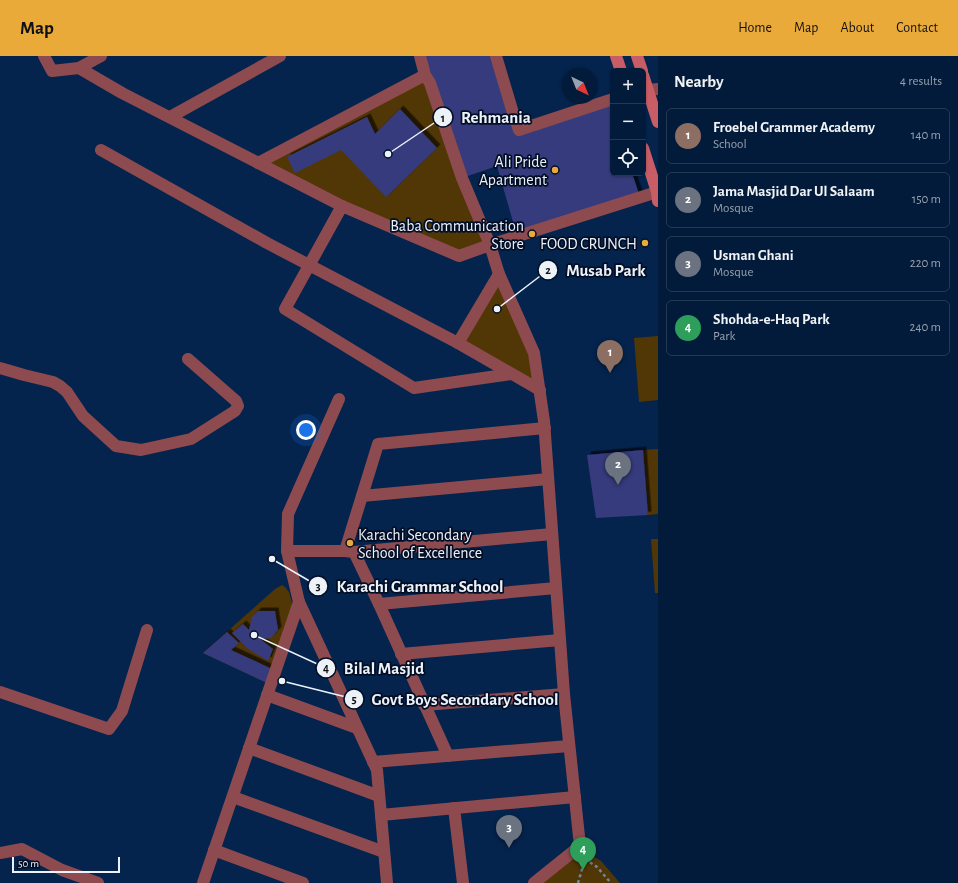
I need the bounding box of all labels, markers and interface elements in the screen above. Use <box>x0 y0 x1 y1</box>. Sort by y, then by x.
text: Map <box>20 19 54 38</box>
text: Home <box>738 21 772 35</box>
text: Map <box>794 21 818 35</box>
text: About <box>840 21 874 35</box>
text: Contact <box>896 21 938 35</box>
north arrow <box>562 68 598 104</box>
map controls <box>610 68 646 176</box>
button: + <box>610 68 646 104</box>
text: Nearby <box>674 73 724 90</box>
text: 4 results <box>900 75 942 88</box>
callout: Rehmania <box>433 103 539 132</box>
button: − <box>610 104 646 140</box>
text: Rehmania <box>461 109 531 126</box>
text: 1 <box>441 112 445 124</box>
text: Froebel Grammer Academy <box>713 120 875 135</box>
text: 1 <box>686 129 690 142</box>
text: 140 m <box>911 129 941 142</box>
text: School <box>713 138 747 151</box>
button: locate <box>610 140 646 176</box>
place label: Ali Pride Apartment <box>479 154 547 188</box>
marker: Ali Pride Apartment <box>550 165 560 175</box>
text: Jama Masjid Dar Ul Salaam <box>713 184 875 199</box>
text: 2 <box>685 193 691 206</box>
text: 150 m <box>912 193 941 206</box>
text: Mosque <box>713 202 753 215</box>
place label: Baba Communication Store <box>390 218 524 252</box>
marker: Baba Communication Store <box>527 229 537 239</box>
place label: FOOD CRUNCH <box>540 236 637 252</box>
marker: FOOD CRUNCH <box>640 238 650 248</box>
text: Usman Ghani <box>713 248 794 263</box>
callout: Musab Park <box>538 255 654 284</box>
text: 3 <box>685 257 691 270</box>
text: 220 m <box>910 257 941 270</box>
text: Musab Park <box>566 262 646 279</box>
text: 2 <box>545 264 551 276</box>
text: Mosque <box>713 266 753 279</box>
text: Shohda-e-Haq Park <box>713 312 830 327</box>
text: 4 <box>685 321 691 334</box>
text: 240 m <box>909 321 941 334</box>
text: Park <box>713 330 735 343</box>
pin: 1 <box>597 340 623 373</box>
your location <box>296 420 316 440</box>
pin: 2 <box>605 452 631 485</box>
place label: Karachi Secondary School of Excellence <box>358 527 482 561</box>
marker: Karachi Secondary School of Excellence <box>345 538 355 548</box>
callout: Karachi Grammar School <box>308 571 511 600</box>
text: Karachi Grammar School <box>337 578 503 595</box>
text: 3 <box>315 580 321 592</box>
callout: Bilal Masjid <box>316 654 432 683</box>
text: Bilal Masjid <box>344 660 424 678</box>
text: 4 <box>323 662 329 674</box>
callout: Govt Boys Secondary School <box>344 684 567 713</box>
text: Govt Boys Secondary School <box>372 691 558 709</box>
text: 5 <box>351 693 357 705</box>
pin: 3 <box>496 815 522 848</box>
pin: 4 <box>570 837 596 870</box>
scale bar <box>12 855 120 874</box>
text: 50 m <box>18 858 39 869</box>

